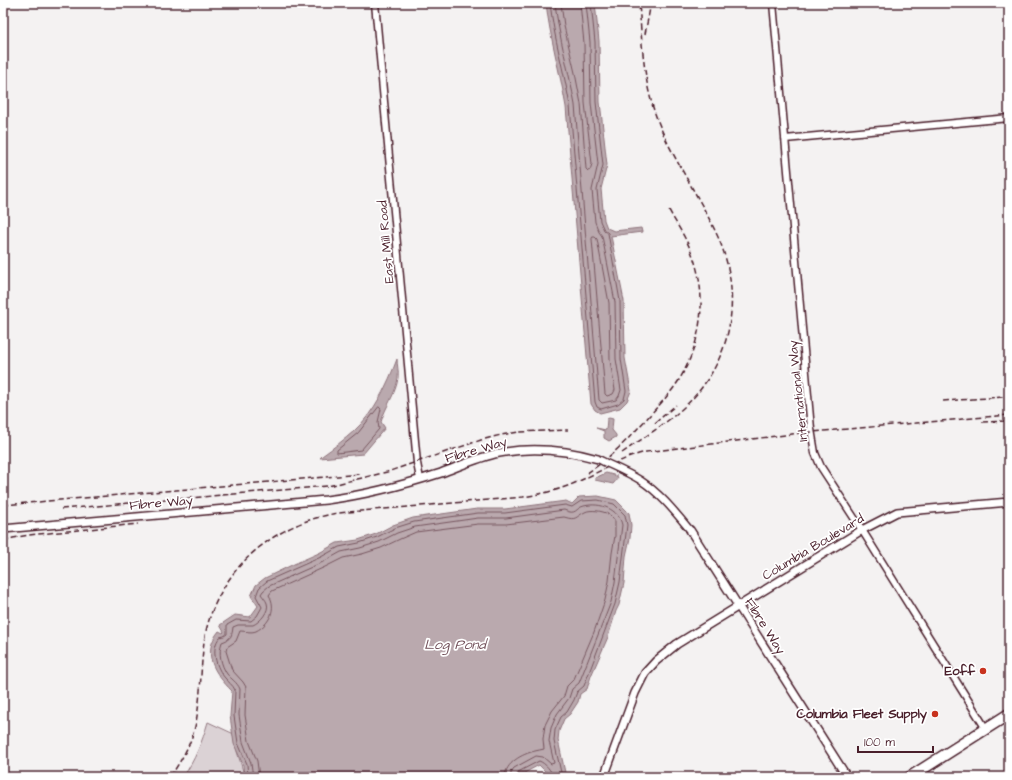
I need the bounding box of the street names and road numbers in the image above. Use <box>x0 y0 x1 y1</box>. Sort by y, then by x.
street label: East Mill Road <box>373 199 399 284</box>
street label: International Way <box>784 339 813 443</box>
street label: Fibre Way <box>443 433 509 468</box>
street label: Fibre Way <box>129 491 194 516</box>
street label: Columbia Boulevard <box>759 509 868 585</box>
street label: Fibre Way <box>740 594 789 658</box>

